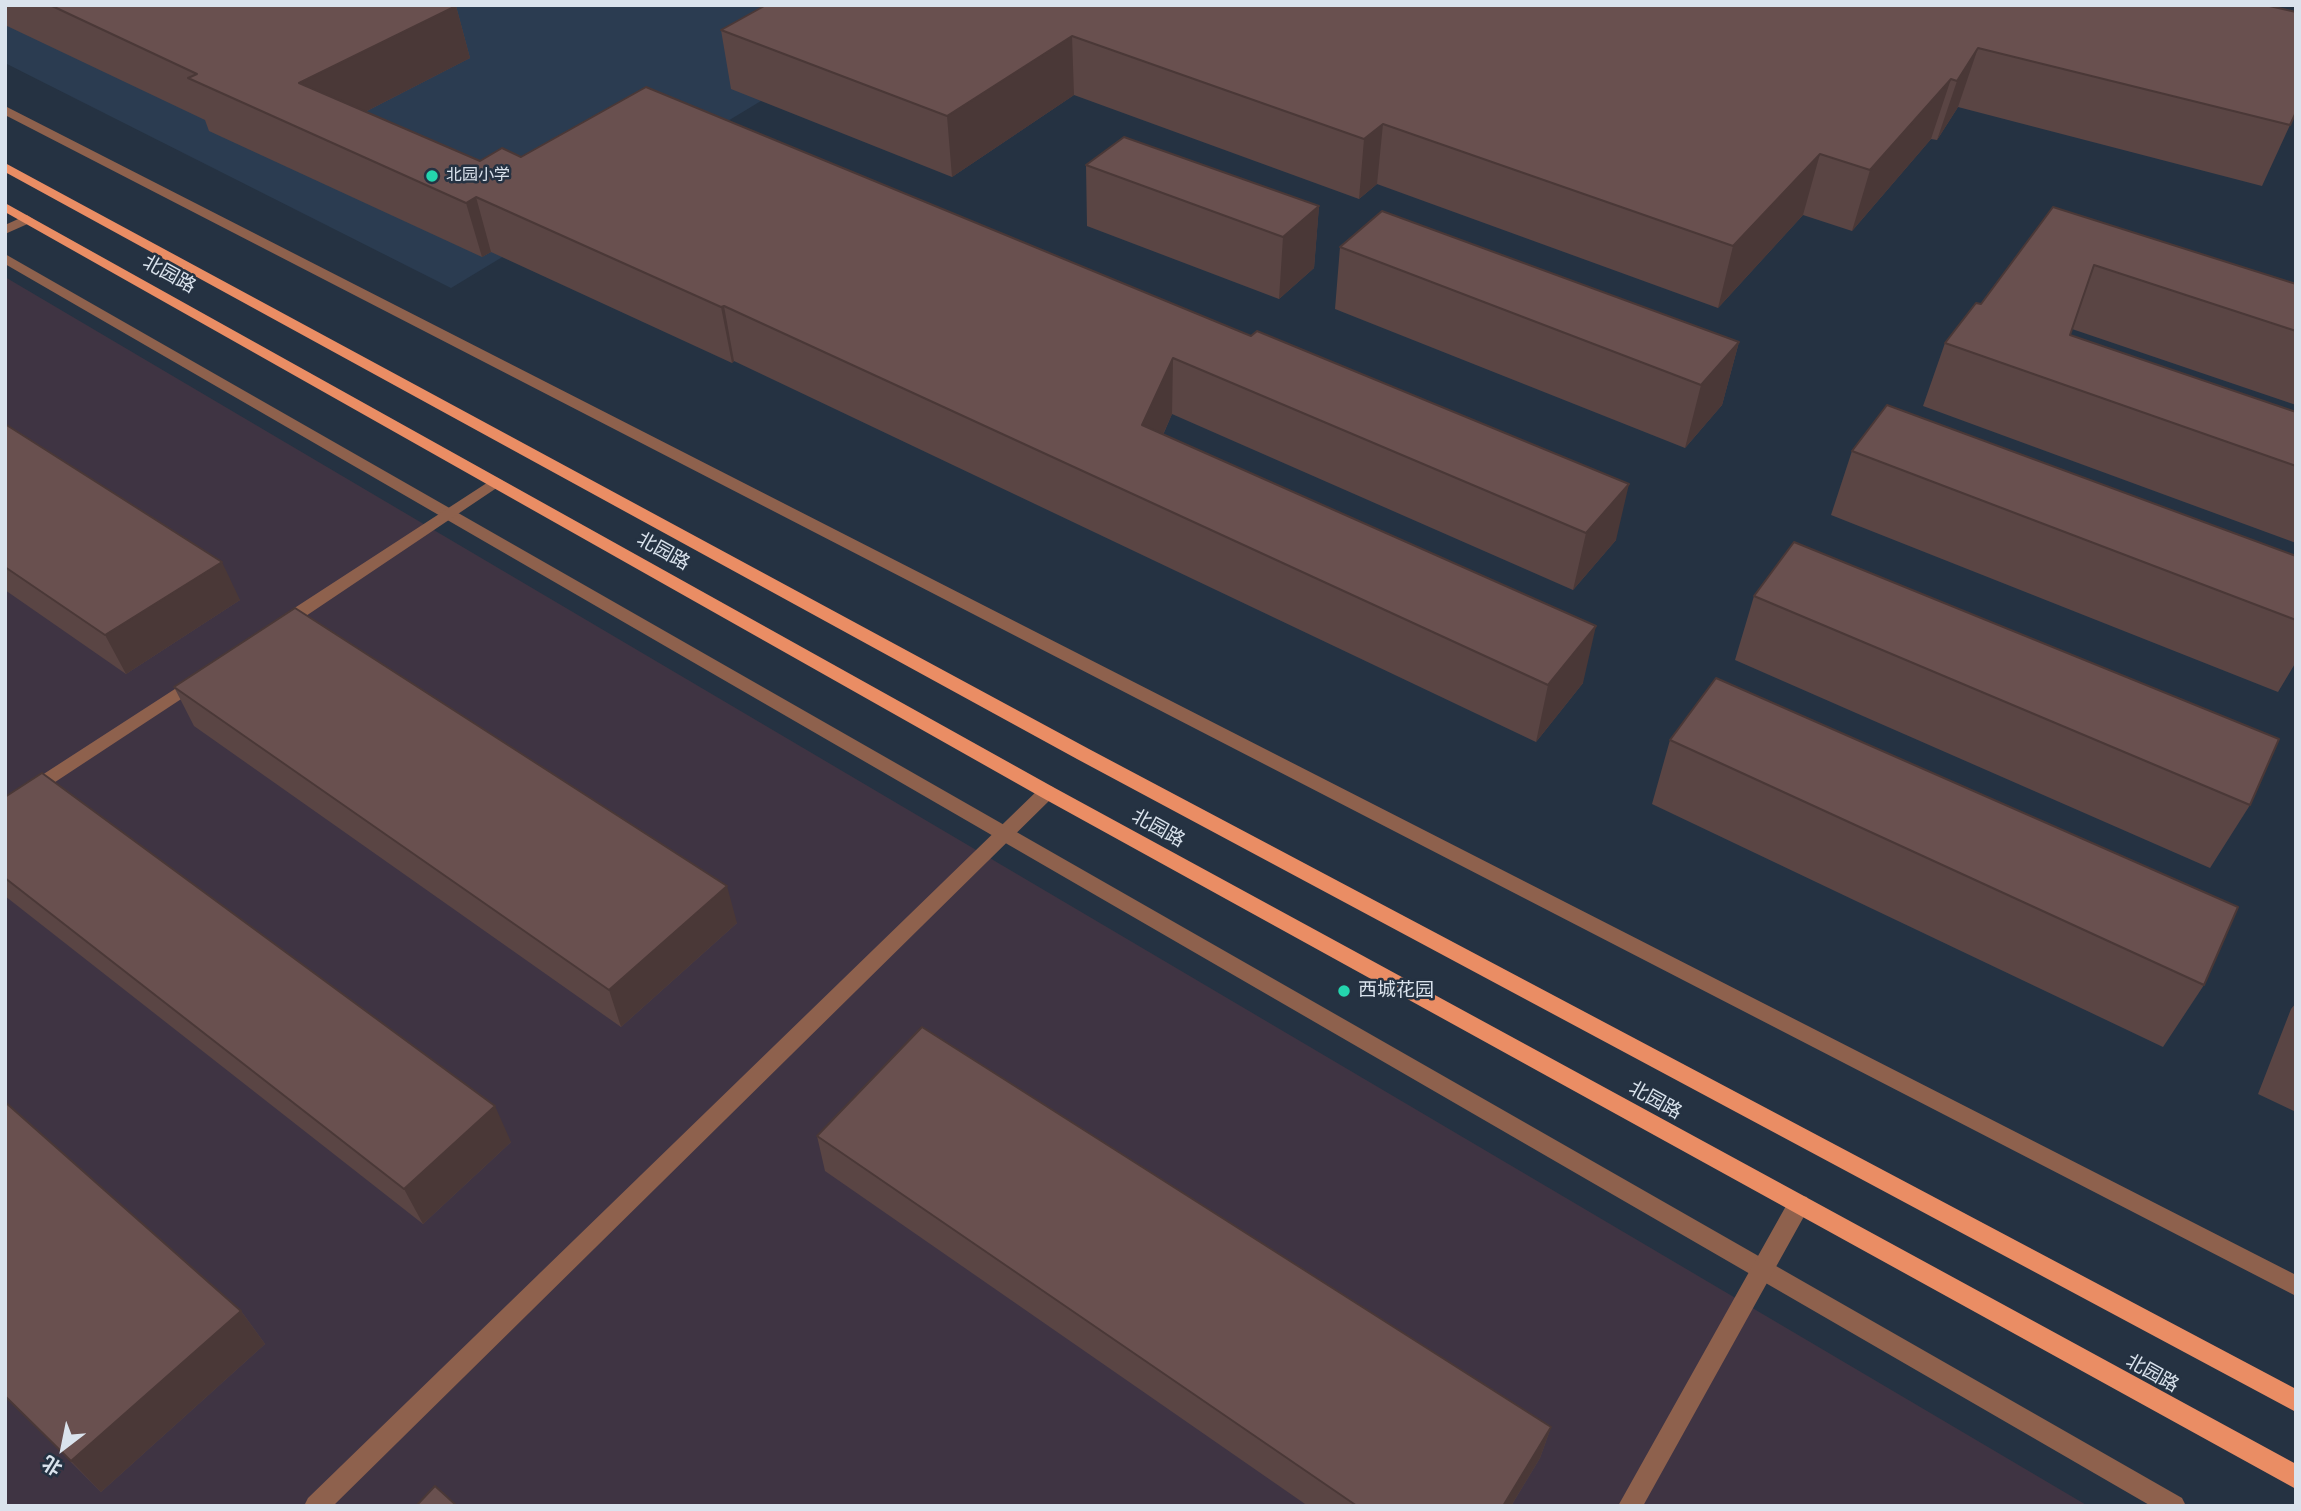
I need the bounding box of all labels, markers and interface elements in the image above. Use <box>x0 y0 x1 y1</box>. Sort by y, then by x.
place label: 北园小学 <box>446 166 510 186</box>
marker: 北园小学 <box>424 168 440 184</box>
street label: 北园路 <box>139 251 199 299</box>
street label: 北园路 <box>633 528 693 576</box>
street label: 北园路 <box>1128 805 1188 853</box>
place label: 西城花园 <box>1358 980 1434 1002</box>
marker: 西城花园 <box>1336 983 1352 999</box>
street label: 北园路 <box>1625 1077 1685 1125</box>
street label: 北园路 <box>2122 1350 2182 1398</box>
north arrow <box>28 1413 98 1483</box>
text: 北 <box>37 1450 67 1482</box>

